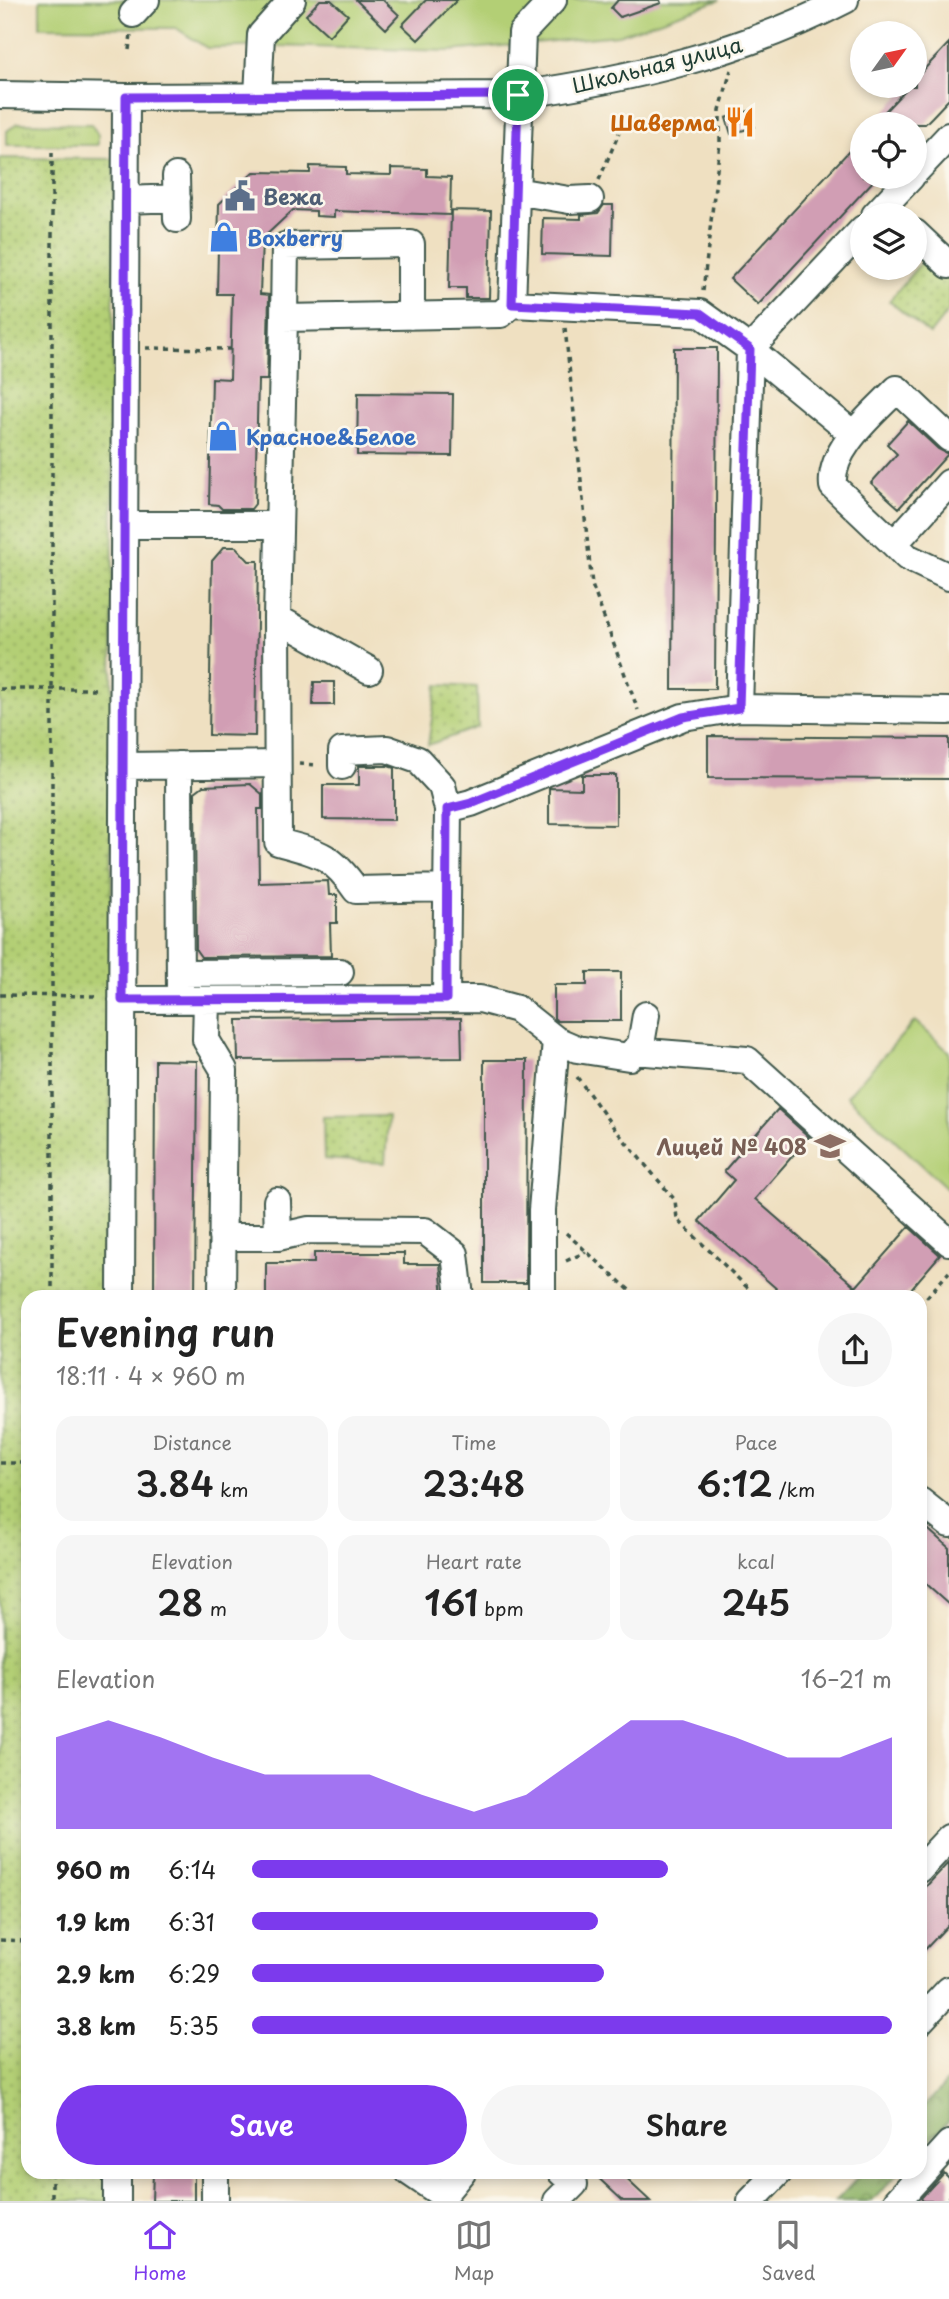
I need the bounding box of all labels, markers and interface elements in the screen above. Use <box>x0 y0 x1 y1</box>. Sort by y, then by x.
north arrow <box>850 21 928 98</box>
map controls <box>850 21 927 280</box>
street label: Школьная улица <box>569 27 746 101</box>
pin <box>488 65 548 125</box>
icon: arrive <box>499 76 537 114</box>
restaurant icon: Шаверма <box>723 105 757 139</box>
place label: Шаверма <box>610 106 718 138</box>
button: locate <box>850 112 927 189</box>
public building icon: Вежа <box>223 179 257 213</box>
place label: Вежа <box>263 180 324 212</box>
button: layers <box>850 203 927 280</box>
shop icon: Boxberry <box>207 220 241 254</box>
place label: Boxberry <box>247 221 343 253</box>
shop icon: Красное&Белое <box>206 419 240 453</box>
place label: Красное&Белое <box>246 420 416 452</box>
school or university icon: Лицей № 408 <box>813 1129 847 1163</box>
place label: Лицей № 408 <box>656 1130 807 1162</box>
text: Evening run <box>56 1303 275 1360</box>
button: share <box>818 1313 892 1387</box>
text: 18:11 · 4 × 960 m <box>56 1358 246 1393</box>
text: Distance <box>152 1428 232 1456</box>
text: Time <box>452 1428 496 1456</box>
text: Pace <box>735 1428 777 1456</box>
text: 3.84 <box>135 1456 214 1509</box>
text: 23:48 <box>422 1456 526 1509</box>
text: 6:12 <box>697 1456 773 1509</box>
text: km <box>214 1475 249 1503</box>
text: /km <box>773 1475 815 1503</box>
text: Elevation <box>151 1547 233 1575</box>
text: Heart rate <box>426 1547 522 1575</box>
text: kcal <box>737 1547 775 1575</box>
text: 28 <box>157 1575 204 1628</box>
text: 161 <box>424 1575 478 1628</box>
text: 245 <box>721 1575 791 1628</box>
text: m <box>204 1594 227 1622</box>
text: bpm <box>478 1594 524 1622</box>
text: Elevation <box>56 1661 155 1696</box>
text: 16–21 m <box>801 1661 892 1696</box>
text: 960 m <box>56 1852 130 1887</box>
text: 6:14 <box>168 1852 216 1887</box>
text: 1.9 km <box>56 1904 130 1939</box>
text: 6:31 <box>168 1904 215 1939</box>
text: 2.9 km <box>56 1956 135 1991</box>
text: 6:29 <box>168 1956 220 1991</box>
text: 3.8 km <box>56 2008 136 2043</box>
text: 5:35 <box>168 2008 219 2043</box>
button: Save <box>56 2085 467 2165</box>
button: Share <box>481 2085 892 2165</box>
tab: Home <box>134 2216 186 2286</box>
tab: Map <box>454 2216 494 2286</box>
tab: Saved <box>761 2216 815 2286</box>

